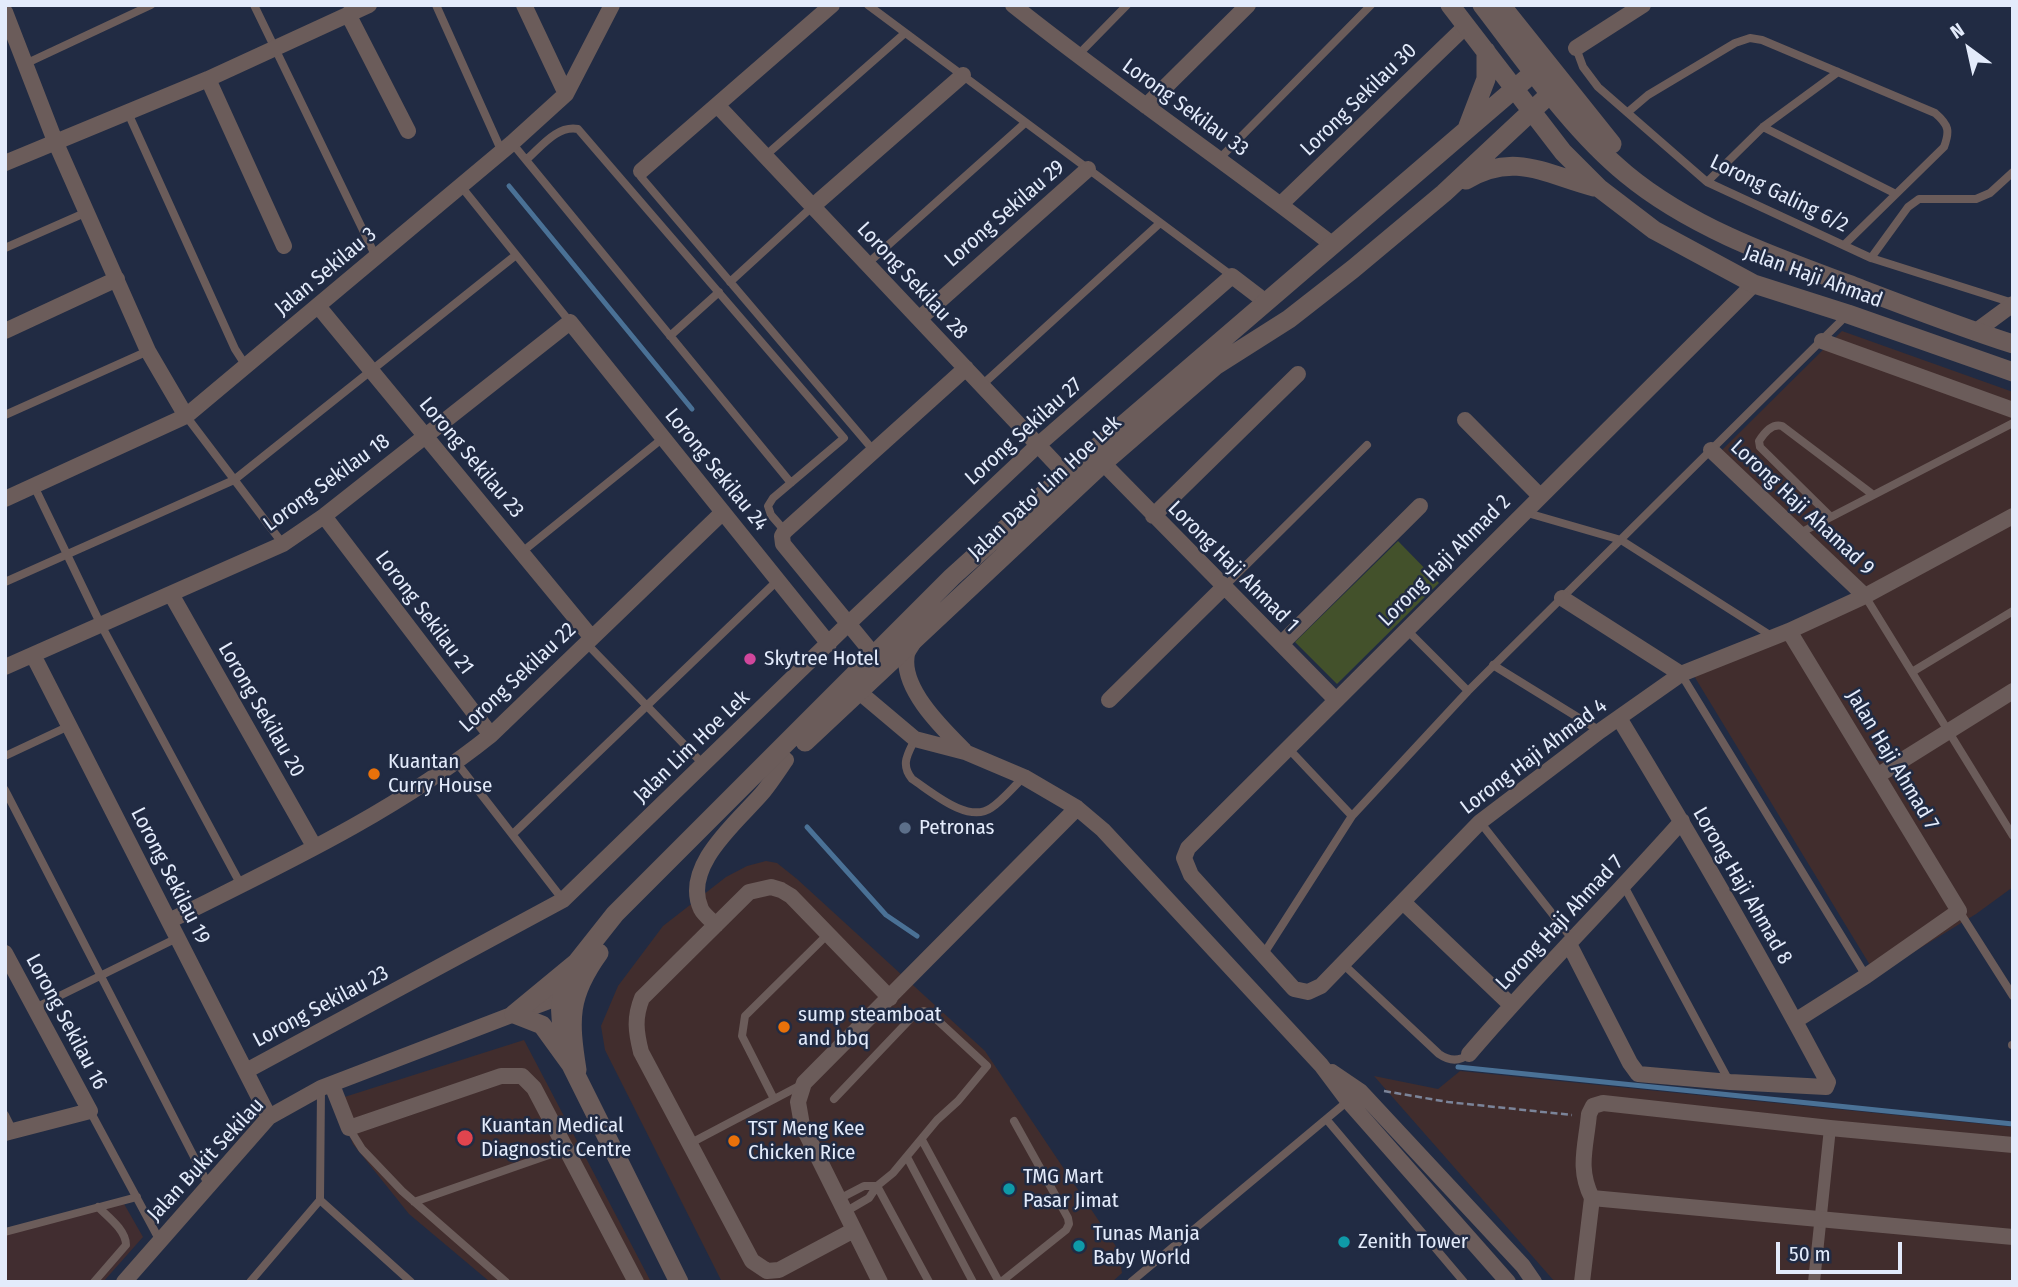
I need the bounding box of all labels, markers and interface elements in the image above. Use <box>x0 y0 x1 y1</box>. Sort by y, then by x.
north arrow <box>1934 14 2004 84</box>
text: N <box>1946 18 1968 44</box>
street label: Lorong Sekilau 30 <box>1296 38 1422 162</box>
street label: Lorong Sekilau 33 <box>1117 54 1253 162</box>
street label: Lorong Galing 6/2 <box>1706 150 1852 238</box>
street label: Lorong Sekilau 29 <box>940 155 1070 273</box>
street label: Lorong Sekilau 28 <box>851 217 973 345</box>
street label: Jalan Sekilau 3 <box>270 222 382 322</box>
street label: Jalan Haji Ahmad <box>1740 240 1886 314</box>
street label: Lorong Sekilau 27 <box>960 373 1088 491</box>
street label: Lorong Sekilau 23 <box>413 393 529 523</box>
street label: Lorong Sekilau 24 <box>659 404 773 536</box>
street label: Jalan Dato' Lim Hoe Lek <box>963 411 1127 565</box>
street label: Lorong Sekilau 18 <box>259 429 395 537</box>
street label: Lorong Haji Ahamad 9 <box>1725 435 1879 581</box>
street label: Lorong Haji Ahmad 2 <box>1374 490 1516 632</box>
street label: Lorong Haji Ahmad 1 <box>1162 496 1304 638</box>
street label: Lorong Sekilau 21 <box>369 546 479 680</box>
street label: Lorong Sekilau 22 <box>455 618 581 738</box>
street label: Lorong Sekilau 20 <box>212 638 310 782</box>
place label: Skytree Hotel <box>764 646 879 672</box>
marker: Skytree Hotel <box>742 651 758 667</box>
street label: Jalan Lim Hoe Lek <box>629 685 755 809</box>
street label: Jalan Haji Ahmad 7 <box>1840 685 1944 835</box>
street label: Lorong Haji Ahmad 4 <box>1456 694 1612 820</box>
place label: Kuantan Curry House <box>388 749 492 799</box>
marker: Kuantan Curry House <box>366 766 382 782</box>
street label: Lorong Haji Ahmad 8 <box>1687 803 1797 969</box>
street label: Lorong Sekilau 19 <box>125 804 215 948</box>
place label: Petronas <box>919 815 995 841</box>
marker: Petronas <box>897 820 913 836</box>
street label: Lorong Haji Ahmad 7 <box>1491 850 1629 996</box>
street label: Lorong Sekilau 16 <box>20 950 112 1094</box>
street label: Lorong Sekilau 23 <box>249 961 393 1053</box>
place label: sump steamboat and bbq <box>798 1002 942 1052</box>
marker: sump steamboat and bbq <box>776 1019 792 1035</box>
street label: Jalan Bukit Sekilau <box>142 1093 270 1227</box>
place label: Kuantan Medical Diagnostic Centre <box>481 1113 631 1163</box>
place label: TST Meng Kee Chicken Rice <box>748 1116 865 1166</box>
marker: Kuantan Medical Diagnostic Centre <box>455 1128 475 1148</box>
marker: TST Meng Kee Chicken Rice <box>726 1133 742 1149</box>
place label: TMG Mart Pasar Jimat <box>1023 1164 1119 1214</box>
marker: TMG Mart Pasar Jimat <box>1001 1181 1017 1197</box>
place label: Tunas Manja Baby World <box>1093 1221 1200 1271</box>
scale bar <box>1780 1228 1906 1272</box>
place label: Zenith Tower <box>1358 1229 1468 1255</box>
marker: Zenith Tower <box>1336 1234 1352 1250</box>
marker: Tunas Manja Baby World <box>1071 1238 1087 1254</box>
text: 50 m <box>1789 1241 1831 1267</box>

